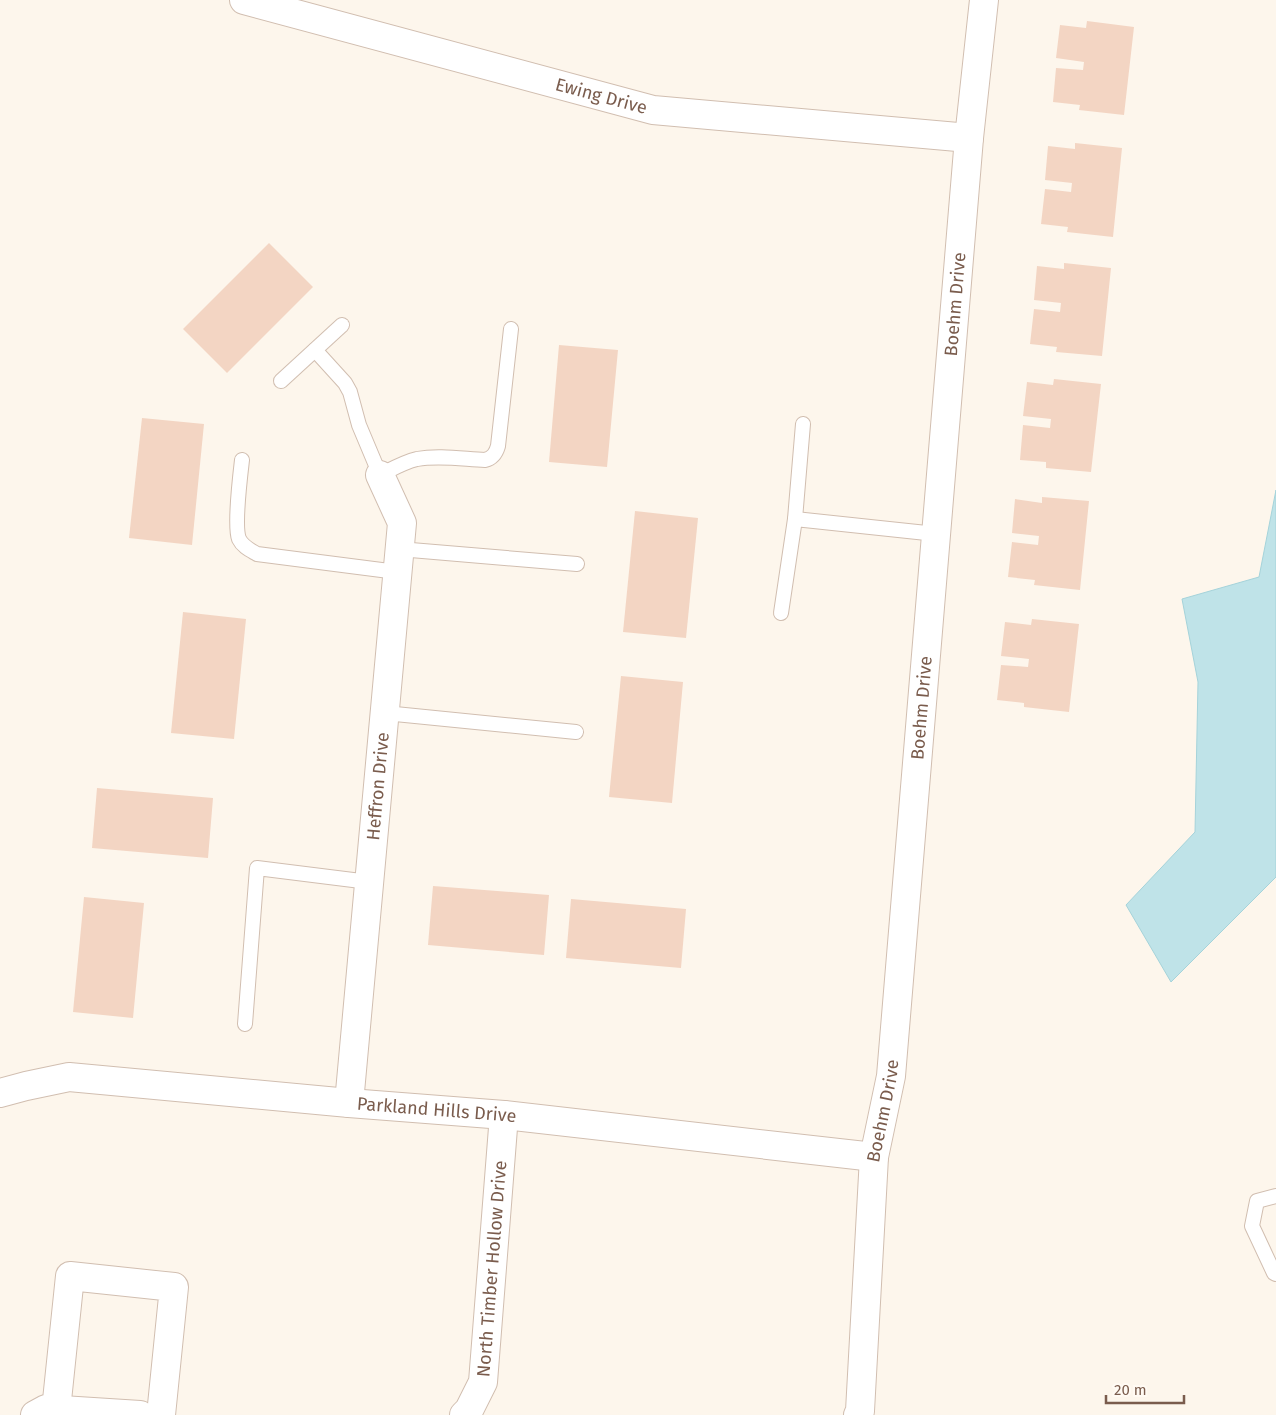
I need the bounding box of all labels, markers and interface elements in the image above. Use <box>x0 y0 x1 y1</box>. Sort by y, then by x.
street label: Ewing Drive <box>553 73 650 119</box>
street label: Boehm Drive <box>940 251 970 357</box>
street label: Boehm Drive <box>906 655 937 761</box>
street label: Heffron Drive <box>362 731 394 841</box>
street label: Boehm Drive <box>862 1059 903 1164</box>
street label: Parkland Hills Drive <box>356 1093 518 1127</box>
street label: North Timber Hollow Drive <box>472 1160 511 1378</box>
scale bar <box>1106 1372 1184 1404</box>
text: 20 m <box>1114 1381 1147 1399</box>

